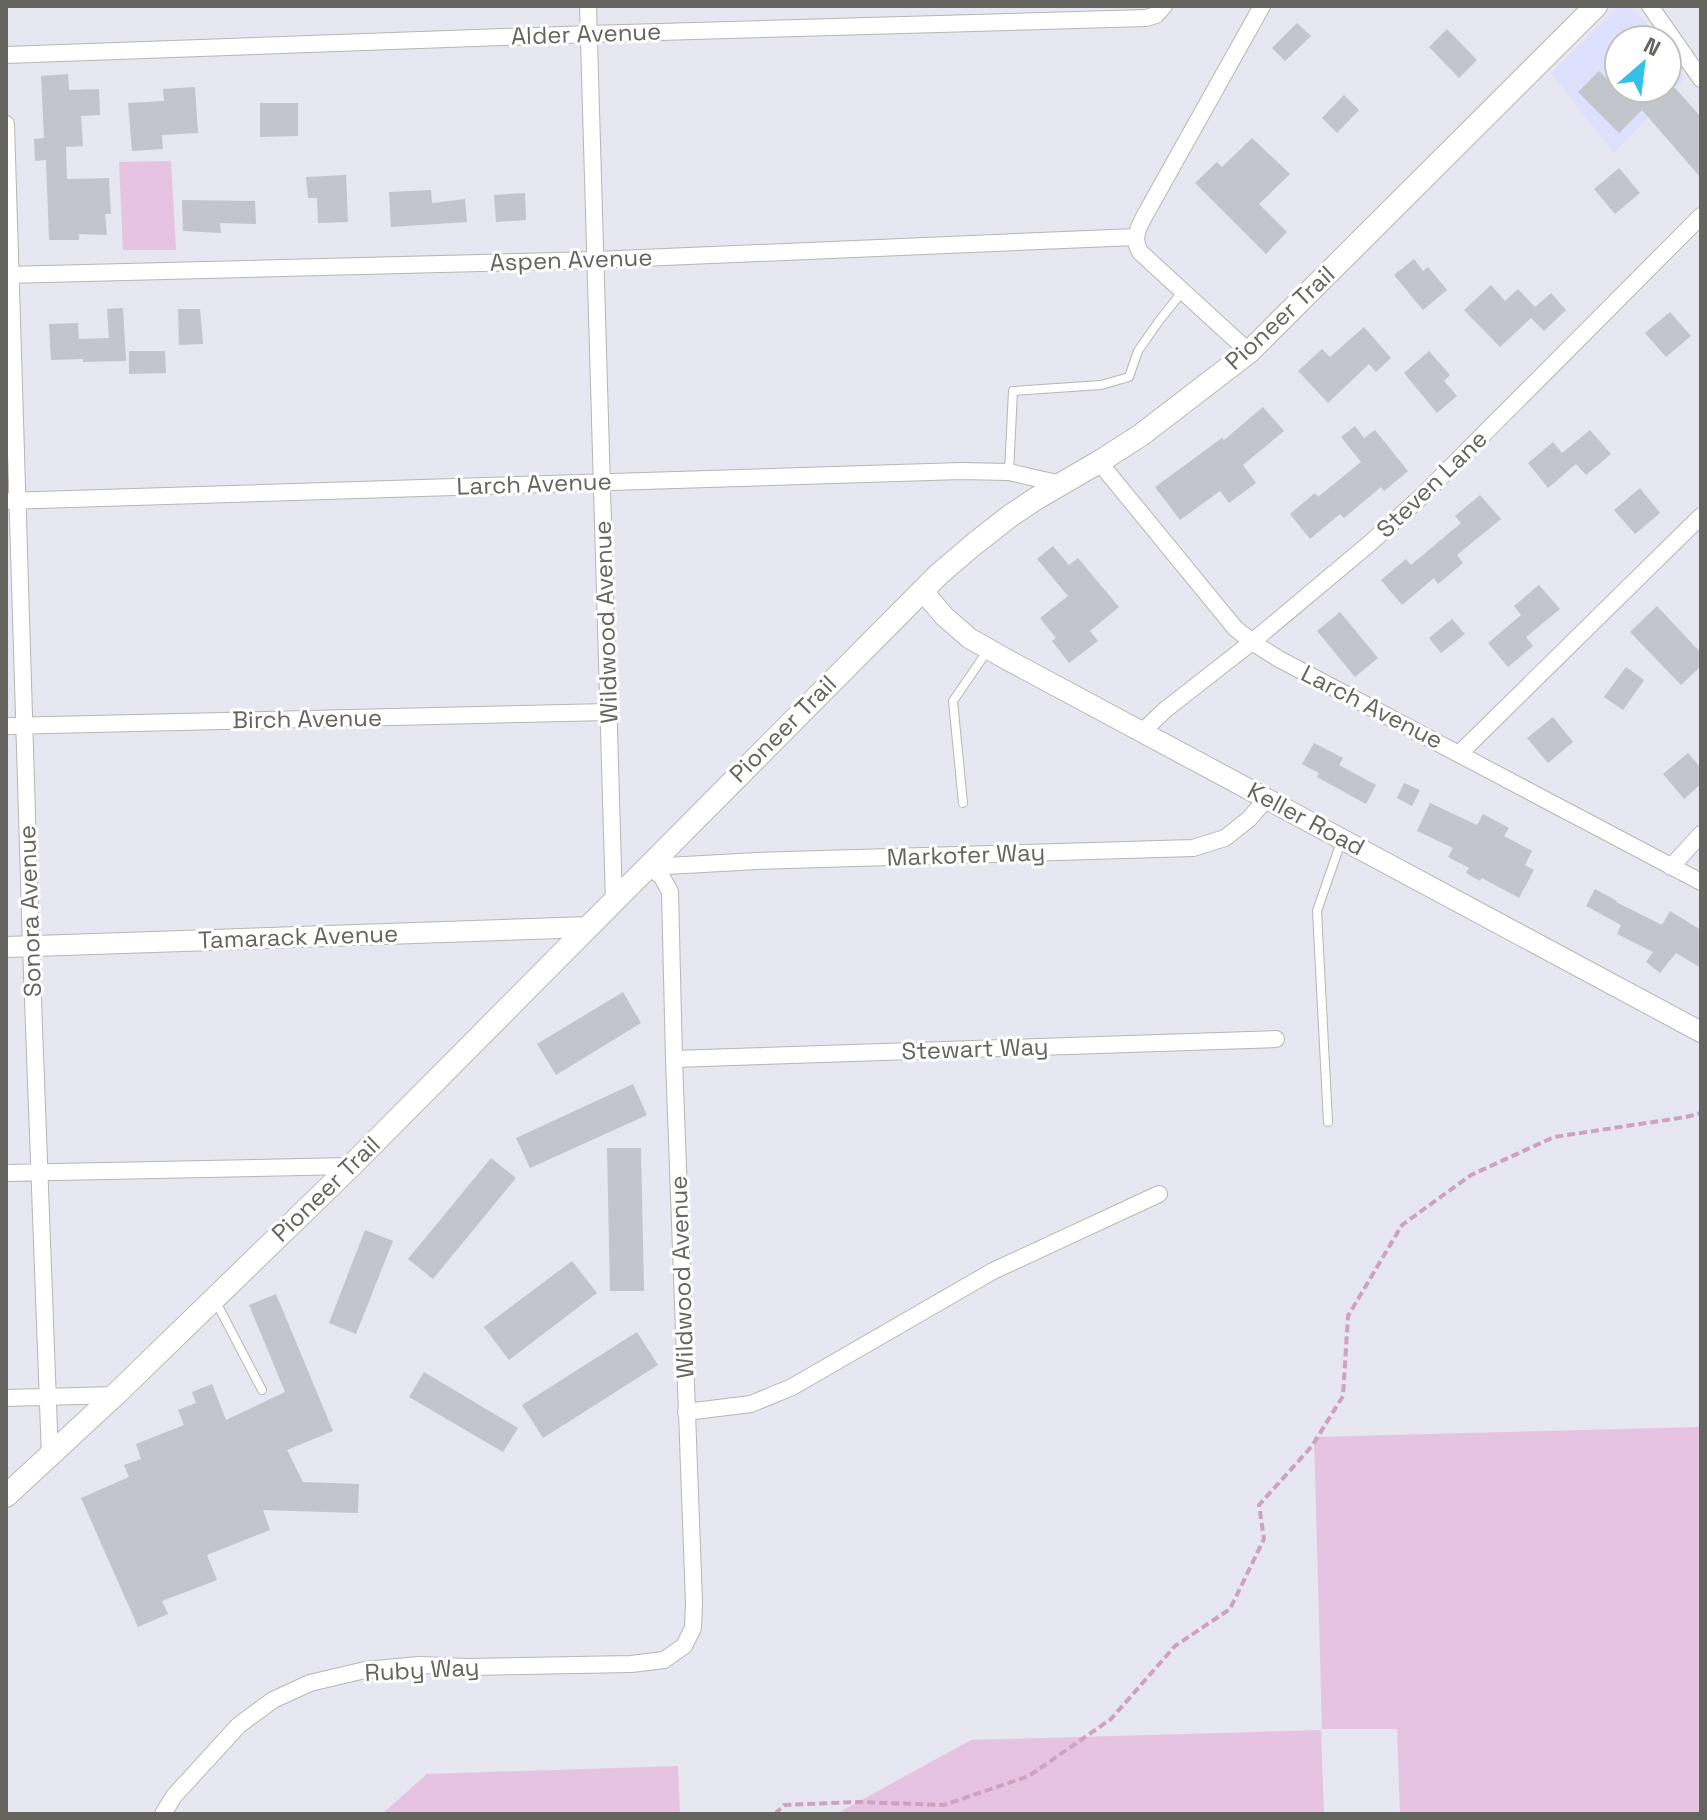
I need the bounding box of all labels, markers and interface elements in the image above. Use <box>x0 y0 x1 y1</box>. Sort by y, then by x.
street label: Alder Avenue <box>510 15 662 52</box>
north arrow <box>1603 24 1683 104</box>
text: N <box>1639 31 1665 62</box>
street label: Aspen Avenue <box>489 241 653 278</box>
street label: Pioneer Trail <box>1218 259 1341 376</box>
street label: Steven Lane <box>1370 423 1494 544</box>
street label: Larch Avenue <box>456 465 612 502</box>
street label: Wildwood Avenue <box>586 520 625 724</box>
street label: Larch Avenue <box>1296 658 1448 756</box>
street label: Pioneer Trail <box>722 668 843 789</box>
street label: Birch Avenue <box>232 702 382 735</box>
street label: Keller Road <box>1242 775 1370 862</box>
street label: Sonora Avenue <box>11 824 48 998</box>
street label: Markofer Way <box>886 836 1046 873</box>
street label: Tamarack Avenue <box>197 918 399 955</box>
street label: Stewart Way <box>901 1030 1049 1067</box>
street label: Pioneer Trail <box>265 1129 387 1248</box>
street label: Wildwood Avenue <box>662 1175 701 1379</box>
street label: Ruby Way <box>364 1651 480 1688</box>

